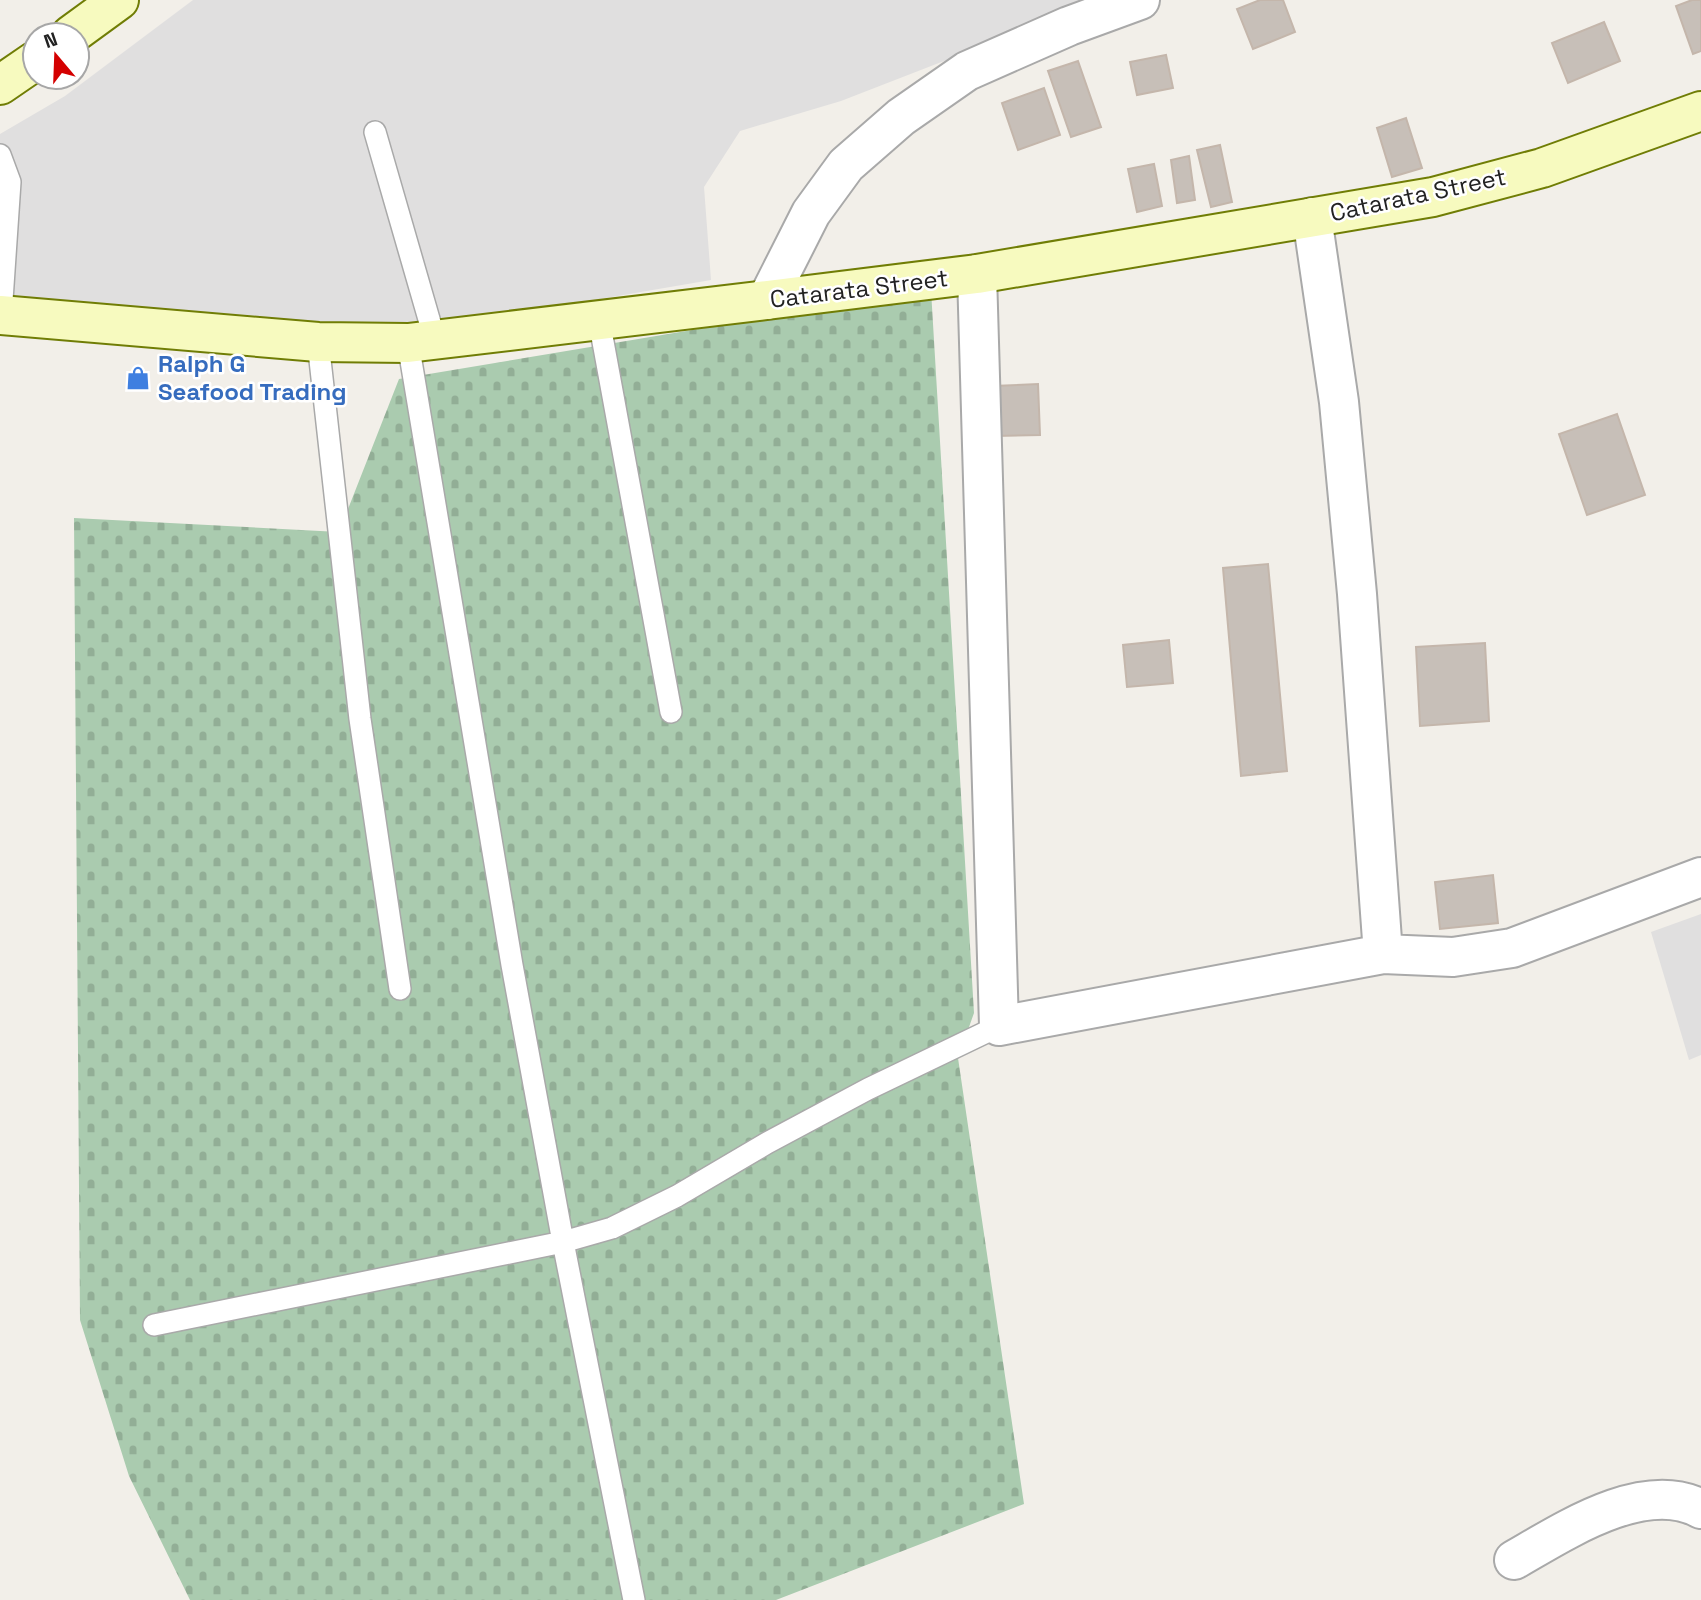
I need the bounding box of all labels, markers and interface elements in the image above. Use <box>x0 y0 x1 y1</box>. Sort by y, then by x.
north arrow <box>21 21 91 91</box>
text: N <box>41 27 61 54</box>
street label: Catarata Street <box>1327 161 1509 228</box>
street label: Catarata Street <box>768 262 950 315</box>
place label: Ralph G Seafood Trading <box>158 348 347 407</box>
shop icon: Ralph G Seafood Trading <box>124 364 152 392</box>

